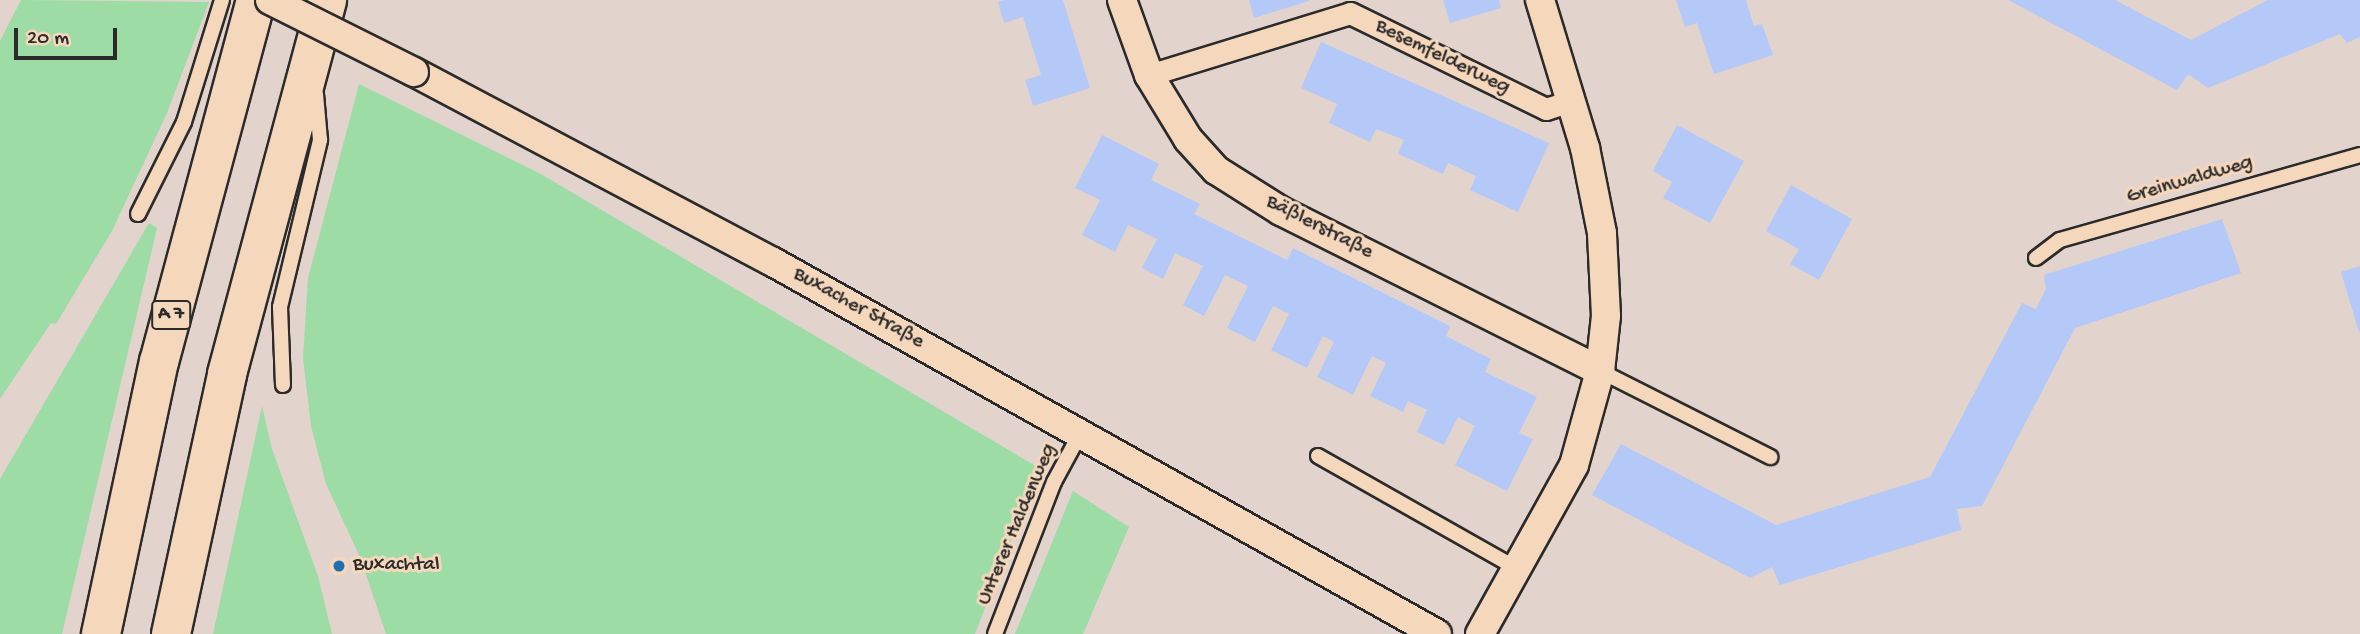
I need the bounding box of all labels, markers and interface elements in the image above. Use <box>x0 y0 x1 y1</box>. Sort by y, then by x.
scale bar <box>18 14 121 58</box>
street label: Besemfelderweg <box>1371 15 1513 101</box>
text: 20 m <box>27 27 69 52</box>
street label: Greinwaldweg <box>2124 151 2256 211</box>
street label: Bäßlerstraße <box>1261 190 1377 266</box>
street label: Buxacher Straße <box>788 263 928 355</box>
road number: A 7 <box>150 300 192 330</box>
street label: Unterer Haldenweg <box>973 441 1063 609</box>
place label: Buxachtal <box>353 553 440 579</box>
marker: Buxachtal <box>331 558 347 574</box>

